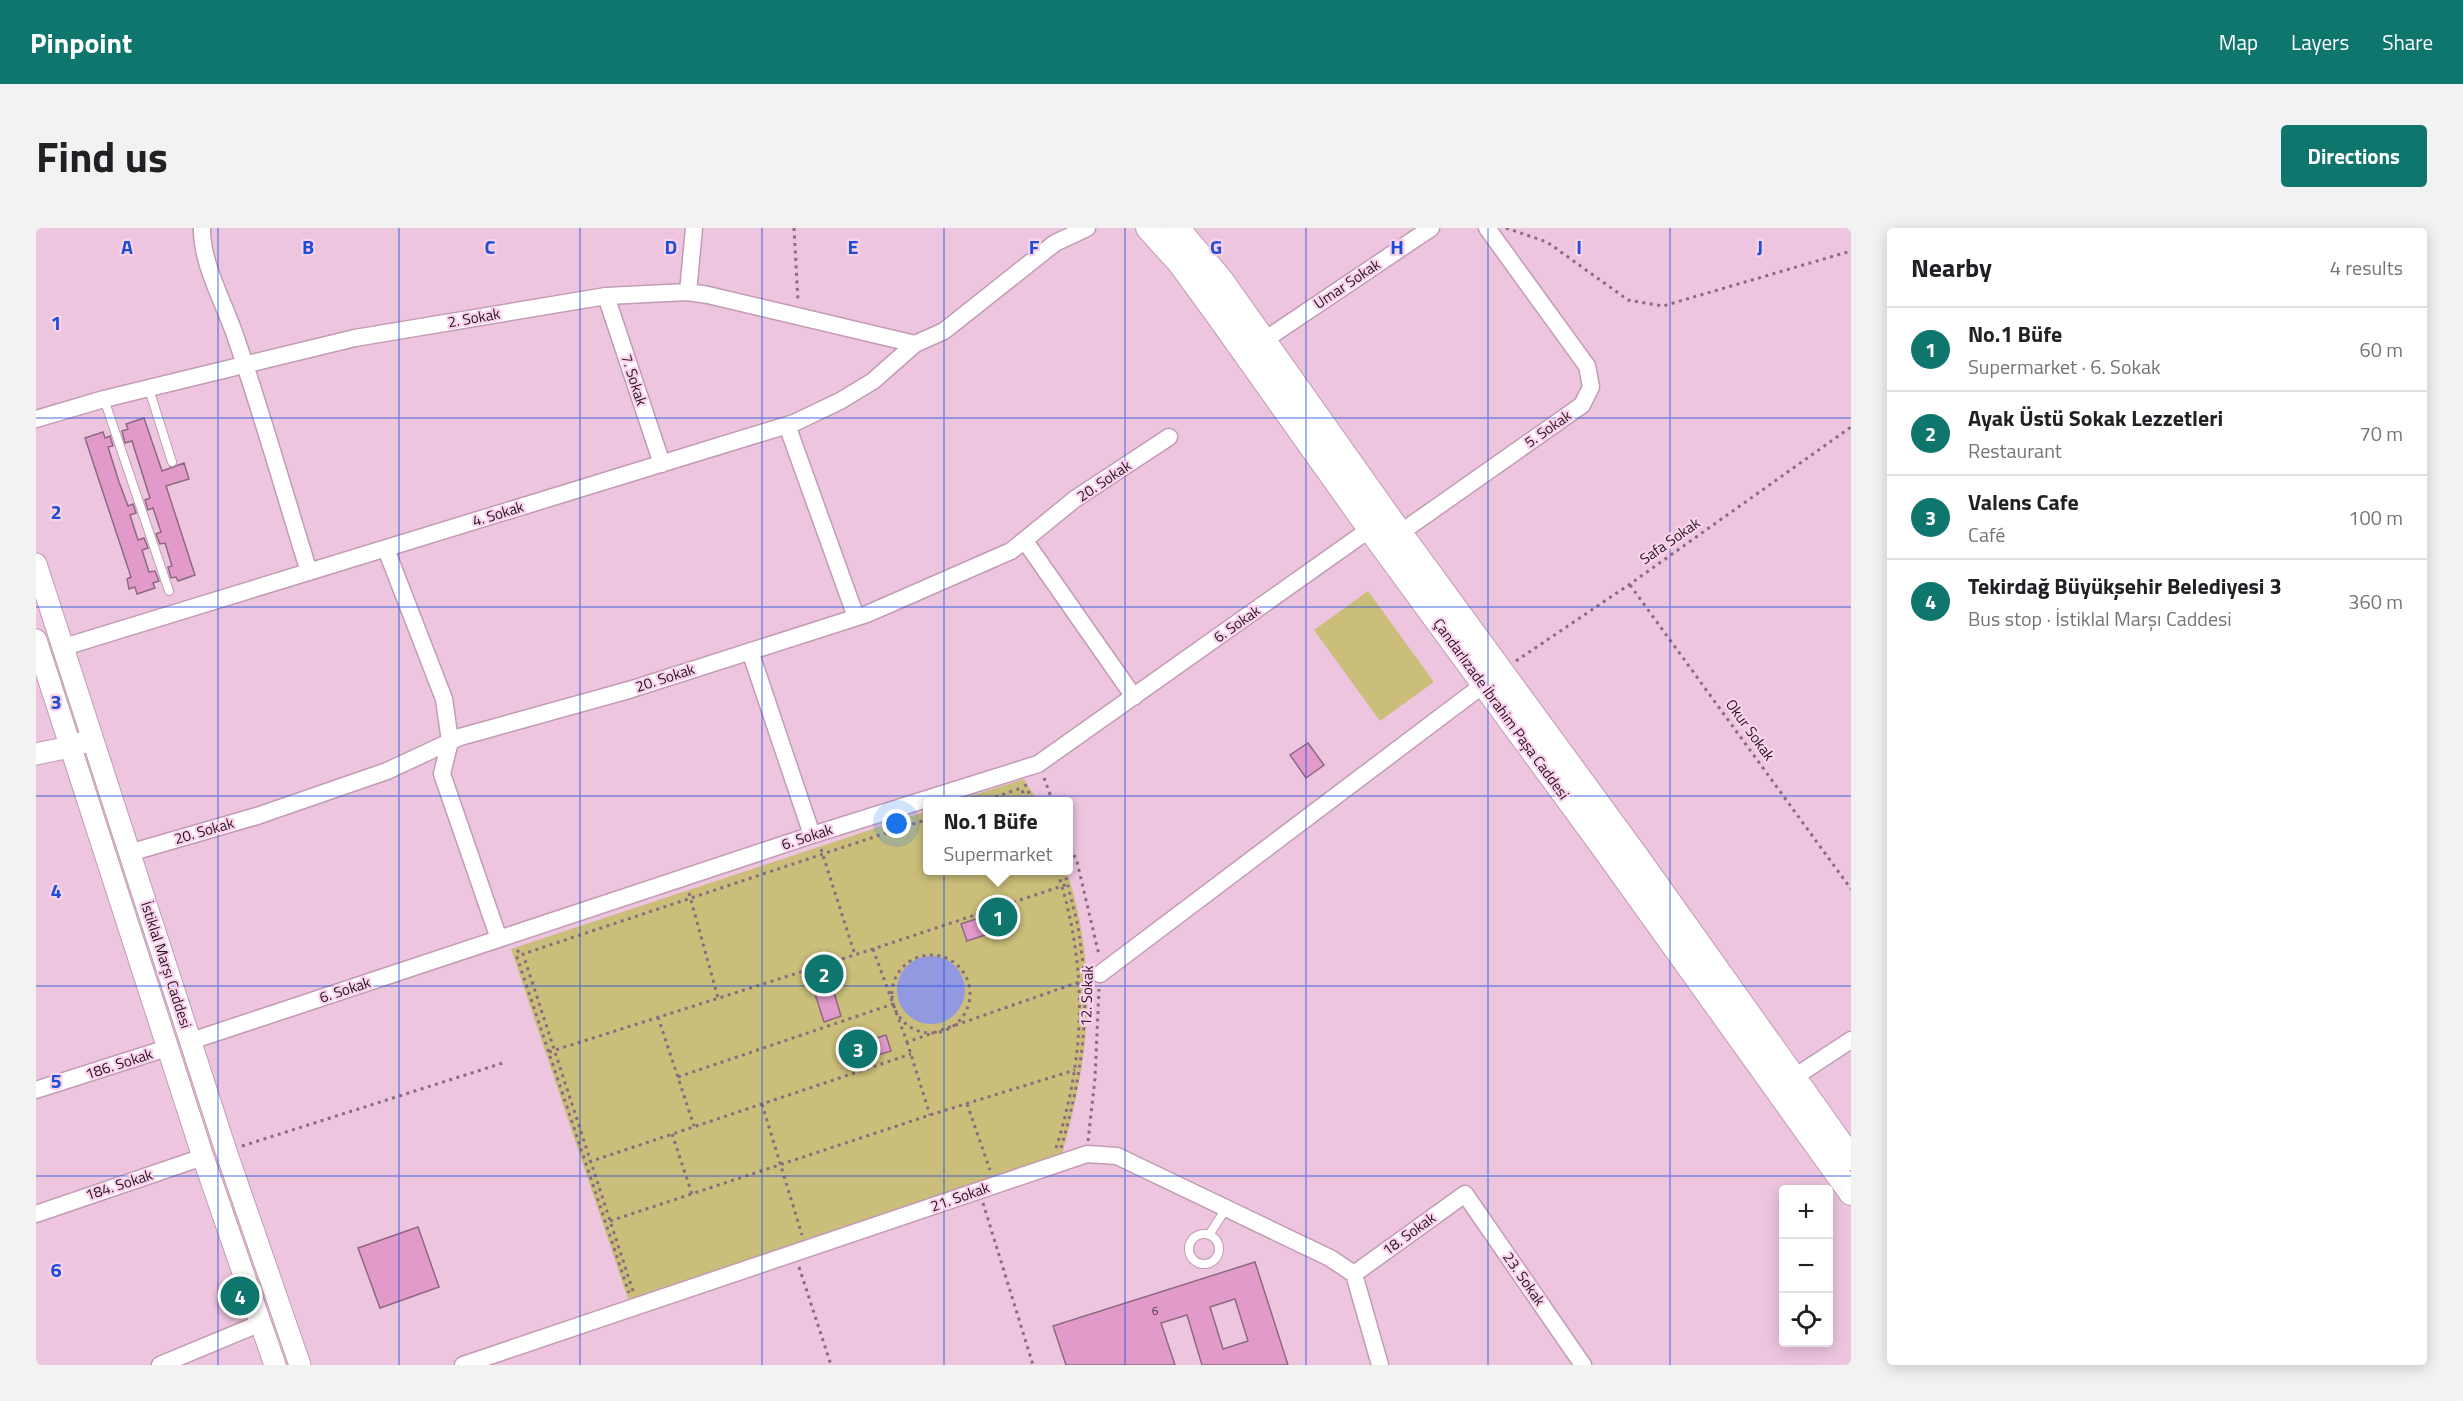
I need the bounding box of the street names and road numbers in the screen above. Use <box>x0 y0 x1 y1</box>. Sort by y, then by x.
street label: Umar Sokak <box>1309 253 1385 314</box>
street label: 2. Sokak <box>446 302 502 333</box>
street label: 7. Sokak <box>615 351 654 409</box>
street label: 5. Sokak <box>1519 404 1576 453</box>
street label: 20. Sokak <box>1072 454 1136 507</box>
street label: 4. Sokak <box>469 495 526 532</box>
street label: Safa Sokak <box>1635 511 1705 570</box>
street label: 6. Sokak <box>1208 599 1265 648</box>
street label: Çandarlızade İbrahim Paşa Caddesi <box>1428 613 1575 804</box>
street label: 20. Sokak <box>632 657 698 698</box>
street label: Okur Sokak <box>1720 694 1781 765</box>
street label: 20. Sokak <box>171 811 236 850</box>
street label: 6. Sokak <box>778 817 836 856</box>
street label: İstiklal Marşı Caddesi <box>135 898 198 1031</box>
street label: 12. Sokak <box>1074 965 1099 1027</box>
street label: 6. Sokak <box>316 970 374 1009</box>
street label: 186. Sokak <box>82 1042 156 1085</box>
street label: 184. Sokak <box>82 1163 156 1206</box>
street label: 21. Sokak <box>927 1176 993 1217</box>
street label: 18. Sokak <box>1377 1206 1440 1261</box>
street label: 23. Sokak <box>1497 1247 1551 1310</box>

